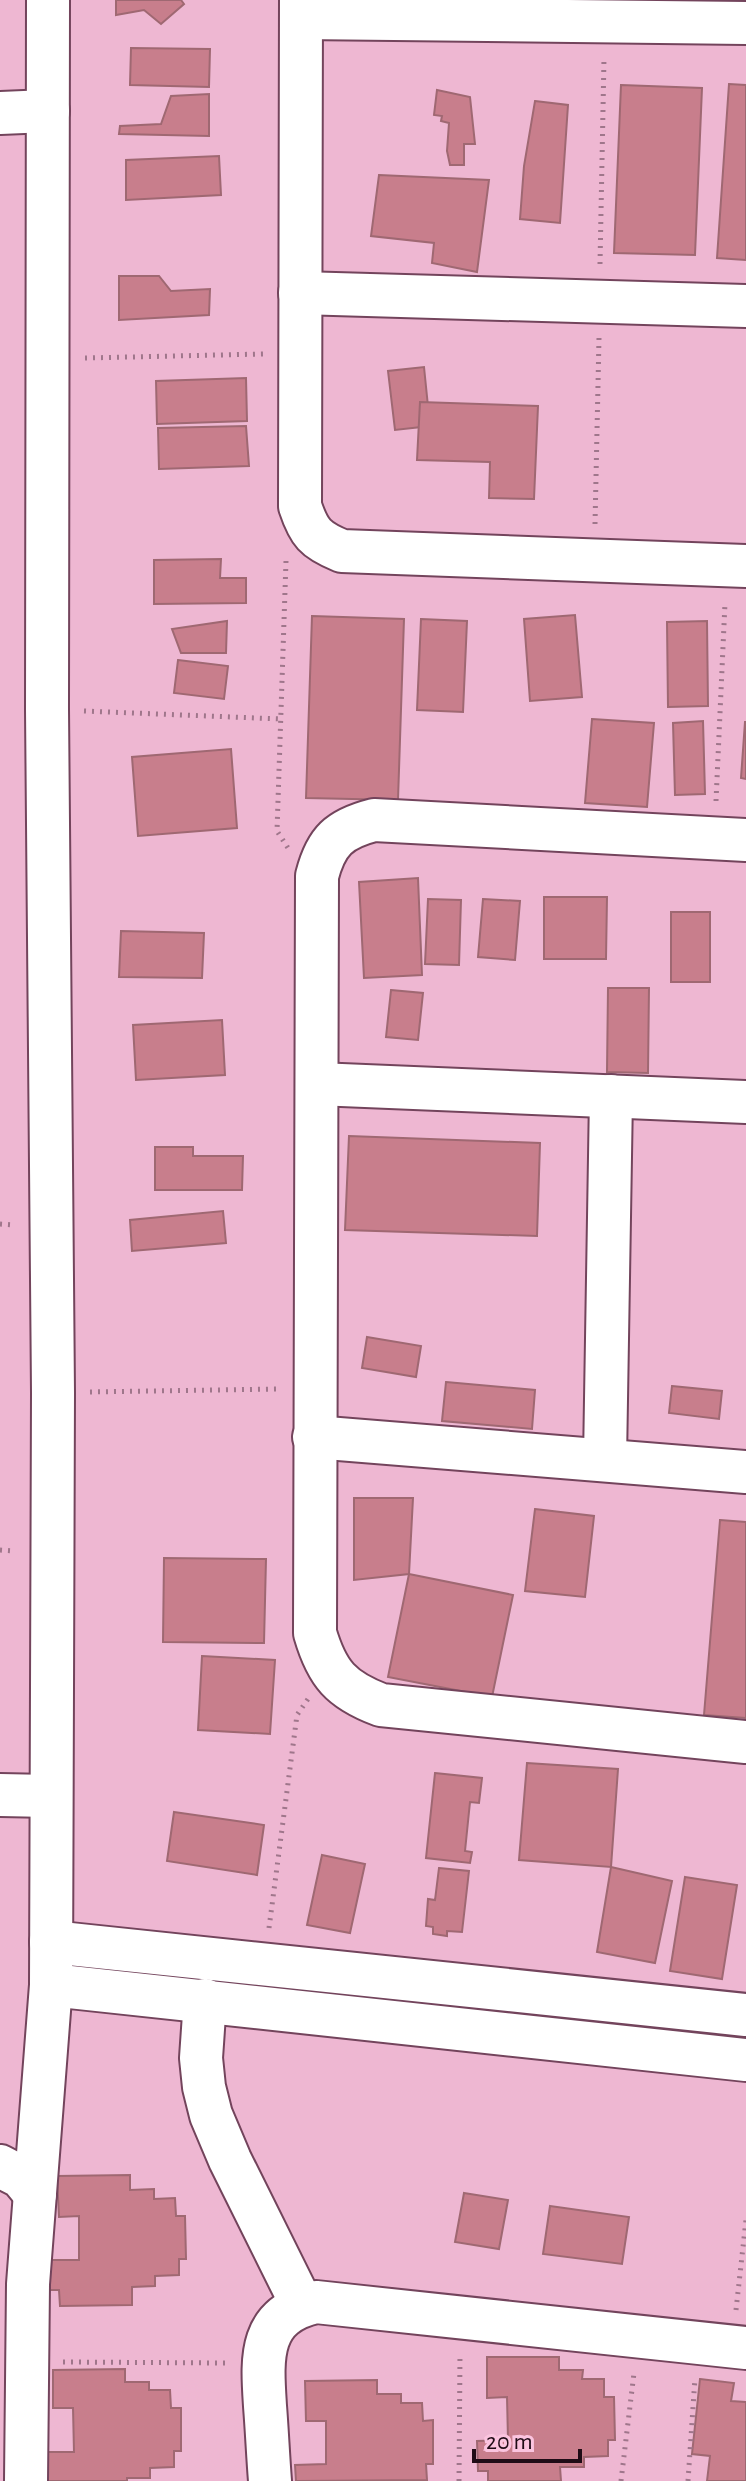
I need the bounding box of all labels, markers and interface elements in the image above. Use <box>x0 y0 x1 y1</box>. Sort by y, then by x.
scale bar <box>474 2413 580 2463</box>
text: 20 m <box>486 2430 533 2454</box>

